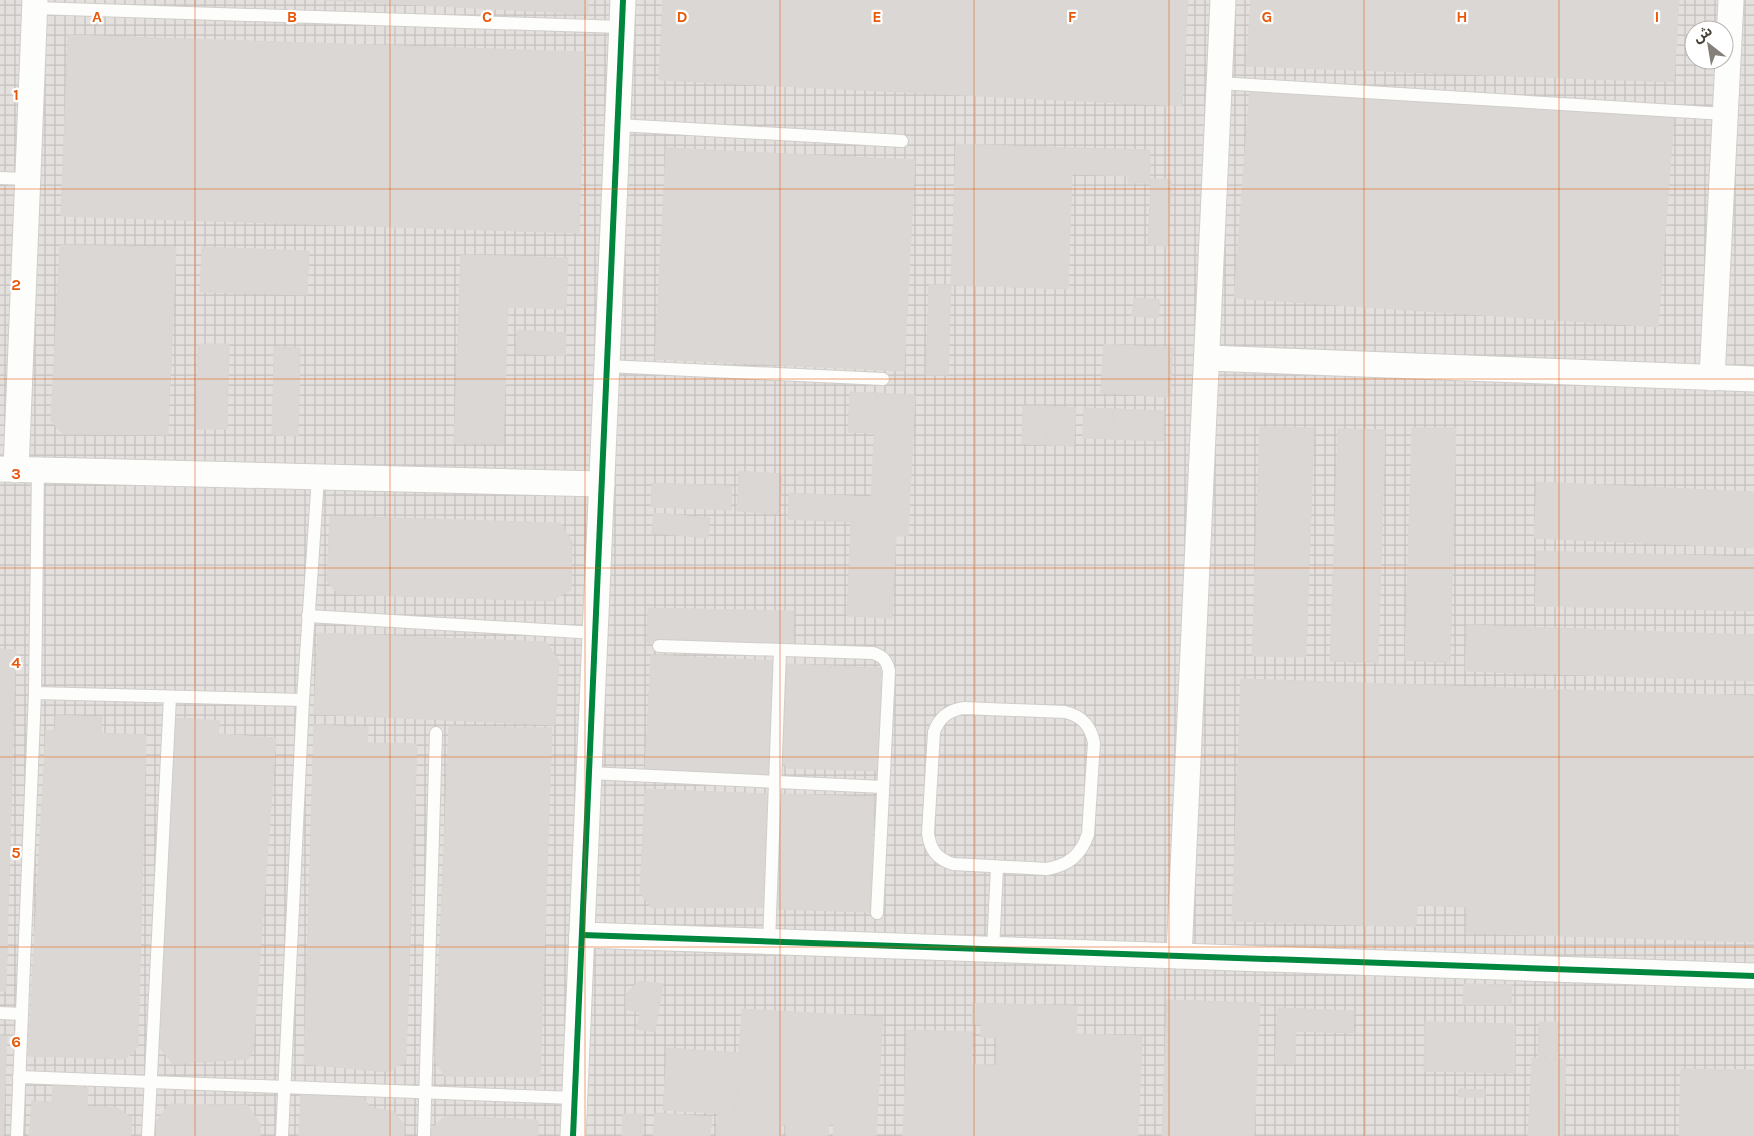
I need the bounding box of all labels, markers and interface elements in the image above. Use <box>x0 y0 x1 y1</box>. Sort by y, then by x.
text: A <box>92 7 102 26</box>
text: B <box>287 7 297 26</box>
text: C <box>482 7 492 26</box>
text: D <box>677 7 688 26</box>
text: E <box>872 7 882 26</box>
text: F <box>1068 7 1077 26</box>
text: G <box>1262 7 1272 26</box>
text: H <box>1456 7 1468 26</box>
text: I <box>1655 7 1659 26</box>
north arrow <box>1684 20 1734 70</box>
text: ش <box>1690 22 1715 47</box>
text: 1 <box>13 85 19 104</box>
text: 2 <box>11 275 21 294</box>
text: 3 <box>11 464 21 483</box>
text: 4 <box>11 653 21 672</box>
text: 5 <box>11 843 21 862</box>
text: 6 <box>11 1032 21 1051</box>

